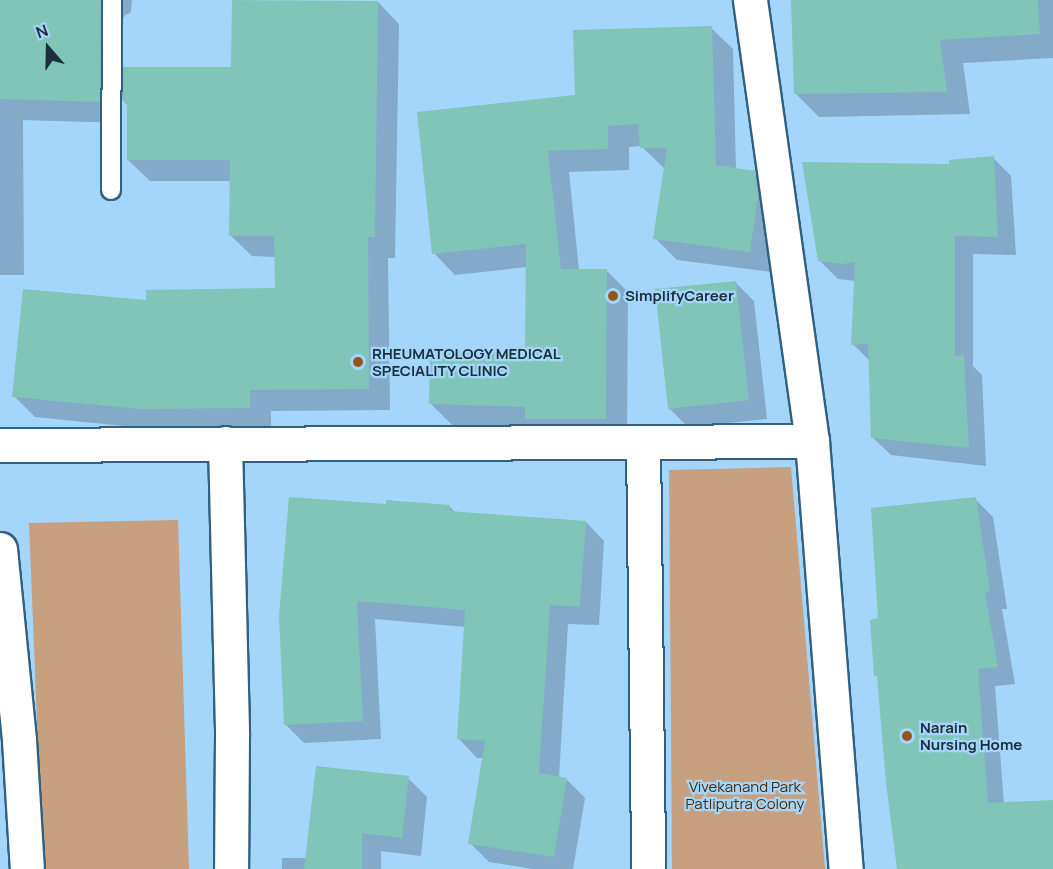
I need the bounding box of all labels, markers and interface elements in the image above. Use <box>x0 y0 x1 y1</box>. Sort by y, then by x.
north arrow <box>18 18 78 78</box>
text: N <box>33 19 51 43</box>
place label: SimplifyCareer <box>625 287 734 305</box>
marker: SimplifyCareer <box>606 289 620 303</box>
place label: RHEUMATOLOGY MEDICAL SPECIALITY CLINIC <box>372 344 561 379</box>
marker: RHEUMATOLOGY MEDICAL SPECIALITY CLINIC <box>349 353 367 371</box>
place label: Narain Nursing Home <box>920 718 1022 753</box>
marker: Narain Nursing Home <box>898 727 916 745</box>
park label: Vivekanand Park Patliputra Colony <box>686 777 804 812</box>

